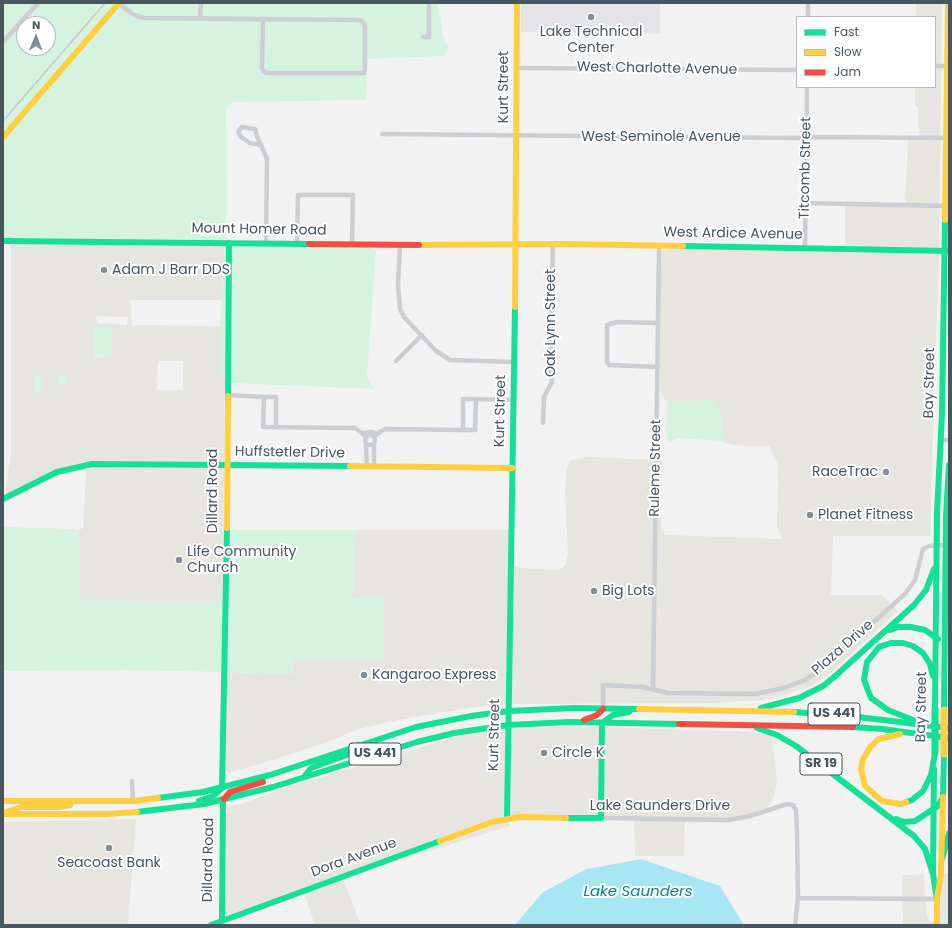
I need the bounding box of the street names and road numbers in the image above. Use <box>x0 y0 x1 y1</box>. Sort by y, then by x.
street label: Kurt Street <box>496 51 512 123</box>
street label: West Charlotte Avenue <box>577 59 737 79</box>
street label: Titcomb Street <box>797 117 815 219</box>
street label: West Seminole Avenue <box>581 129 741 145</box>
street label: Mount Homer Road <box>191 220 327 240</box>
street label: West Ardice Avenue <box>663 224 803 244</box>
street label: Oak Lynn Street <box>543 269 559 377</box>
street label: Bay Street <box>921 348 939 418</box>
street label: Kurt Street <box>492 375 510 447</box>
street label: Ruleme Street <box>647 419 665 517</box>
street label: Huffstetler Drive <box>235 444 345 462</box>
street label: Dillard Road <box>205 449 221 533</box>
street label: Plaza Drive <box>809 617 877 679</box>
street label: Bay Street <box>913 672 931 742</box>
street label: Kurt Street <box>486 699 504 771</box>
road number: US 441 <box>808 703 860 725</box>
road number: US 441 <box>349 743 401 765</box>
road number: SR 19 <box>800 753 842 775</box>
street label: Lake Saunders Drive <box>590 798 730 814</box>
street label: Dillard Road <box>200 818 218 902</box>
street label: Dora Avenue <box>309 835 399 881</box>

